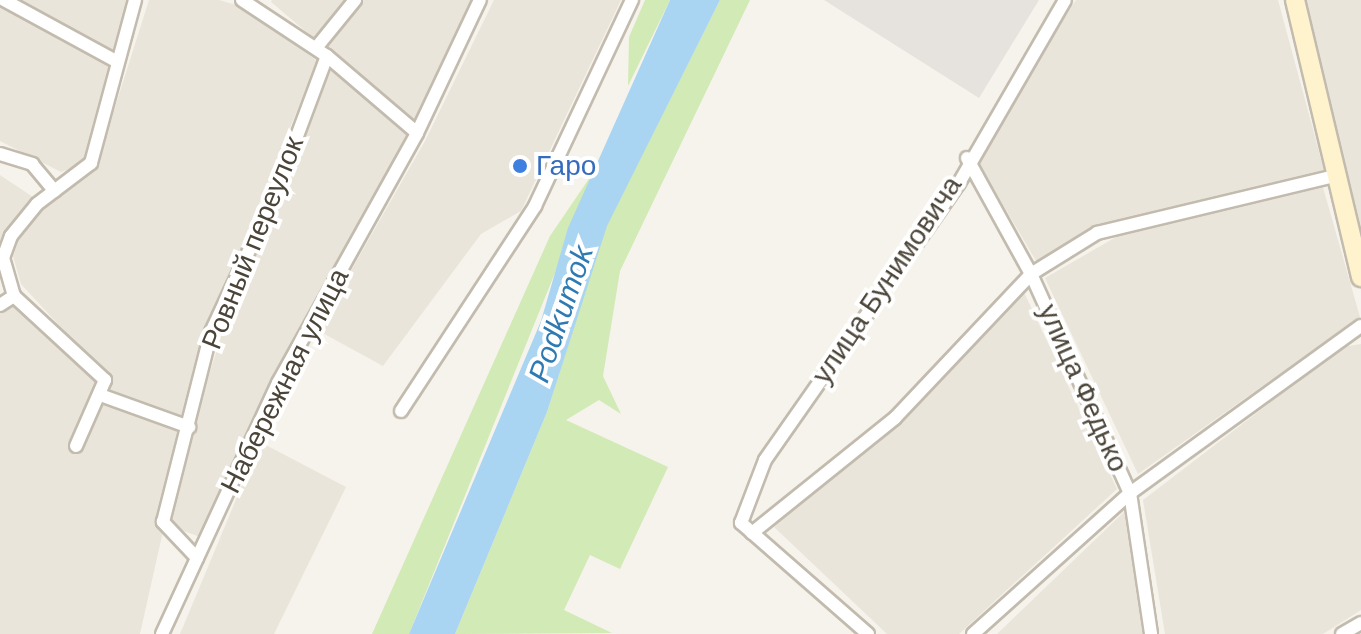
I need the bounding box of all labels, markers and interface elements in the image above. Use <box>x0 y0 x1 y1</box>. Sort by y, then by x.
street label: Ровный переулок <box>195 132 311 354</box>
place label: Гаро <box>536 149 596 183</box>
marker: Гаро <box>511 157 529 175</box>
street label: улица Бунимовича <box>805 170 969 390</box>
water label: Podkumok <box>521 241 601 387</box>
street label: Набережная улица <box>214 263 356 499</box>
street label: улица Федько <box>1031 299 1135 477</box>

